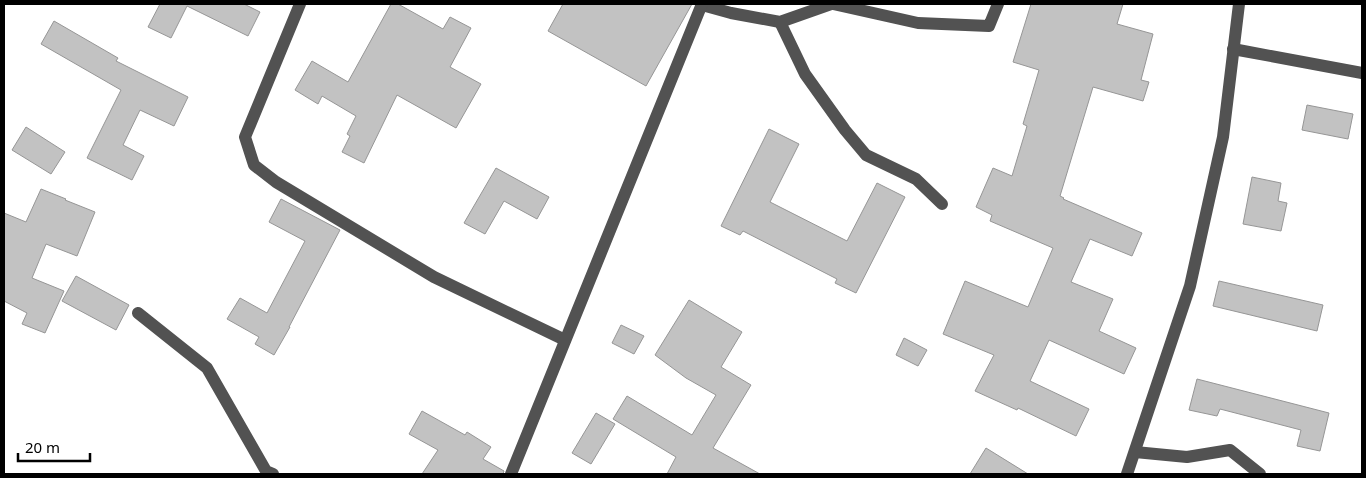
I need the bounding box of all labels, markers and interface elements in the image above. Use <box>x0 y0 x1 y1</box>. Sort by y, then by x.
scale bar <box>18 430 90 462</box>
text: 20 m <box>25 437 60 457</box>

